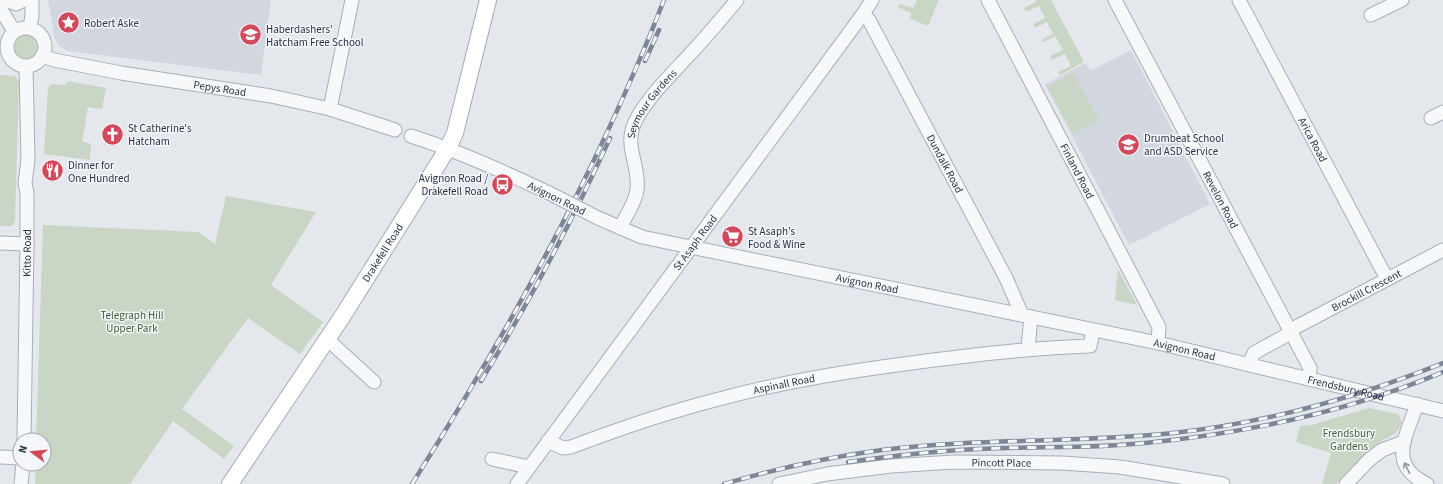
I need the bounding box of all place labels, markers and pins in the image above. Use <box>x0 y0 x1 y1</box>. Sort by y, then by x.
place icon: Robert Aske <box>55 10 81 36</box>
place label: Robert Aske <box>84 16 139 31</box>
school or university icon: Haberdashers' Hatcham Free School <box>238 22 264 48</box>
place label: Haberdashers' Hatcham Free School <box>266 22 364 50</box>
church icon: St Catherine's Hatcham <box>99 121 125 147</box>
place label: St Catherine's Hatcham <box>128 121 192 149</box>
school or university icon: Drumbeat School and ASD Service <box>1115 131 1141 157</box>
place label: Drumbeat School and ASD Service <box>1144 131 1224 159</box>
restaurant icon: Dinner for One Hundred <box>39 158 65 184</box>
place label: Dinner for One Hundred <box>68 158 130 186</box>
place label: Avignon Road / Drakefell Road <box>419 171 488 199</box>
bus stop icon: Avignon Road / Drakefell Road <box>490 171 516 197</box>
supermarket icon: St Asaph's Food & Wine <box>719 224 745 250</box>
place label: St Asaph's Food & Wine <box>748 224 806 252</box>

